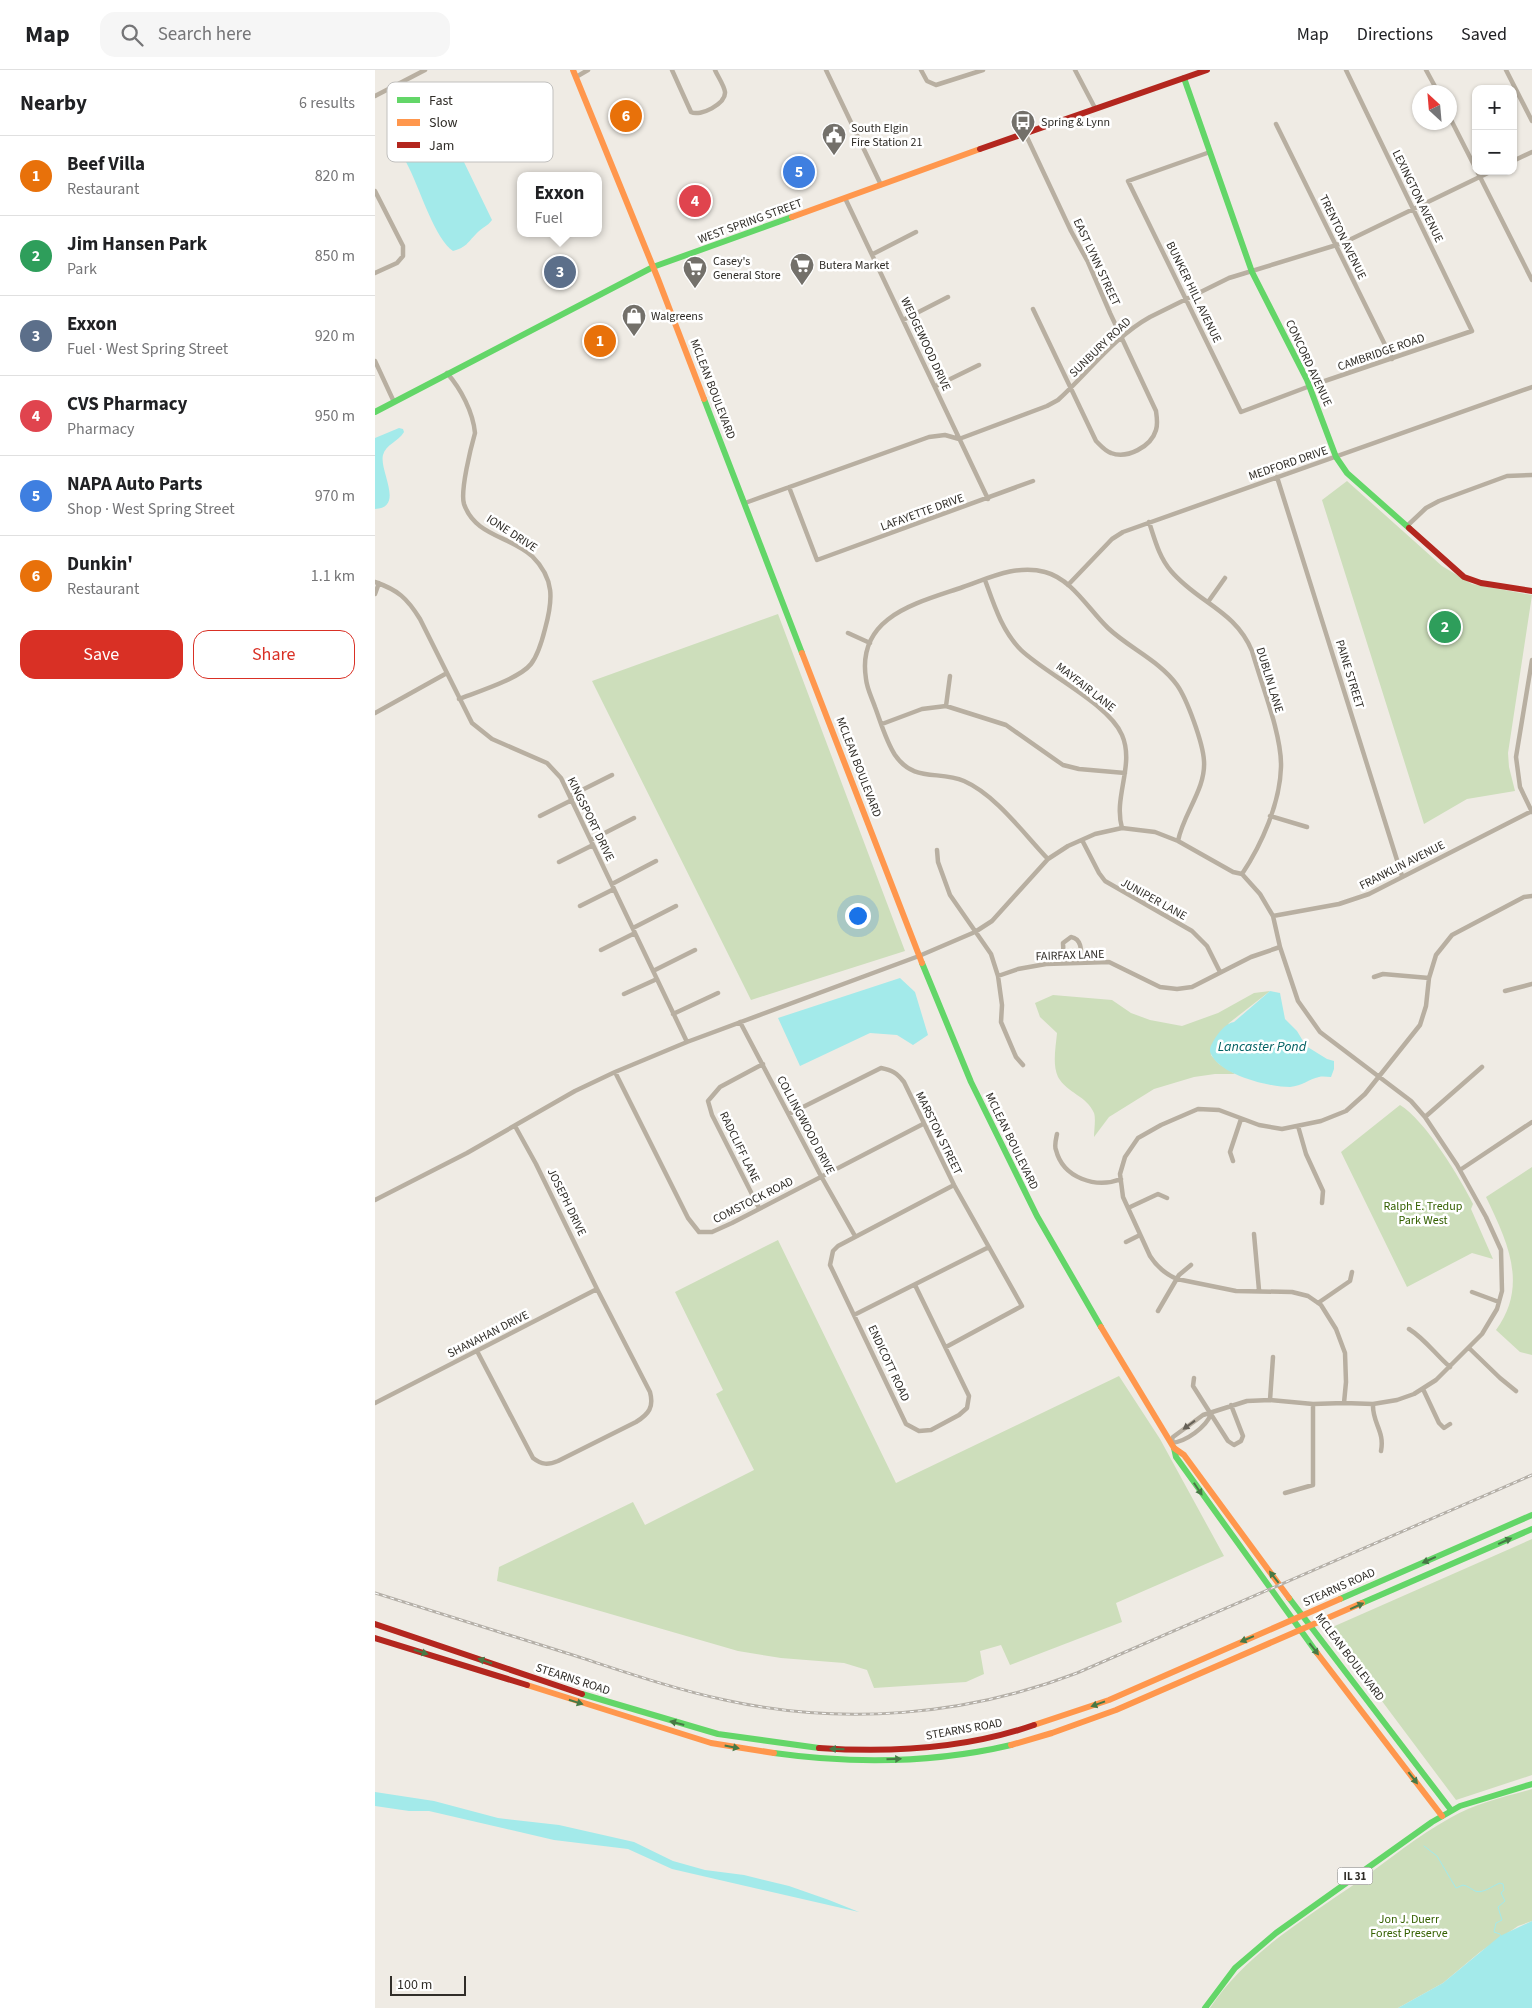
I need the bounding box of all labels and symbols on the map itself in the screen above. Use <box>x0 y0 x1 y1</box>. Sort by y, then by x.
legend <box>387 82 553 162</box>
north arrow <box>1412 85 1457 130</box>
text: Fast <box>429 91 453 111</box>
pin: 6 <box>610 97 642 135</box>
bus stop icon: Spring & Lynn <box>1010 109 1036 143</box>
text: Slow <box>429 113 458 133</box>
place label: Spring & Lynn <box>1041 114 1110 131</box>
place label: South Elgin Fire Station 21 <box>851 120 923 151</box>
public building icon: South Elgin Fire Station 21 <box>821 122 847 156</box>
text: Jam <box>429 136 454 156</box>
street label: LEXINGTON AVENUE <box>1388 147 1447 246</box>
pin: 5 <box>783 153 815 191</box>
pin: 4 <box>679 182 711 220</box>
street label: TRENTON AVENUE <box>1315 192 1370 282</box>
street label: WEST SPRING STREET <box>696 194 805 248</box>
street label: EAST LYNN STREET <box>1069 216 1125 309</box>
street label: BUNKER HILL AVENUE <box>1162 239 1225 346</box>
supermarket icon: Butera Market <box>789 252 815 286</box>
pin: 3 <box>544 253 576 291</box>
place label: Casey's General Store <box>713 253 781 284</box>
supermarket icon: Casey's General Store <box>682 255 708 289</box>
place label: Butera Market <box>819 257 889 274</box>
street label: WEDGEWOOD DRIVE <box>896 294 955 394</box>
shop icon: Walgreens <box>621 303 647 337</box>
place label: Walgreens <box>651 308 703 325</box>
street label: SUNBURY ROAD <box>1066 313 1135 381</box>
street label: CONCORD AVENUE <box>1281 317 1336 409</box>
pin: 1 <box>584 322 616 360</box>
street label: CAMBRIDGE ROAD <box>1335 330 1427 375</box>
street label: MCLEAN BOULEVARD <box>686 337 739 442</box>
street label: MEDFORD DRIVE <box>1246 442 1330 485</box>
street label: LAFAYETTE DRIVE <box>878 489 966 535</box>
street label: IONE DRIVE <box>483 511 540 556</box>
pin: 2 <box>1429 608 1461 646</box>
street label: PAINE STREET <box>1331 638 1368 711</box>
street label: DUBLIN LANE <box>1251 645 1288 715</box>
street label: MAYFAIR LANE <box>1052 659 1119 716</box>
street label: MCLEAN BOULEVARD <box>832 715 885 820</box>
street label: KINGSPORT DRIVE <box>563 774 618 864</box>
street label: FRANKLIN AVENUE <box>1357 837 1448 894</box>
street label: JUNIPER LANE <box>1118 874 1190 925</box>
your location <box>845 903 871 929</box>
street label: FAIRFAX LANE <box>1035 946 1105 965</box>
water label: Lancaster Pond <box>1218 1037 1307 1057</box>
street label: COLLINGWOOD DRIVE <box>772 1073 839 1178</box>
street label: MARSTON STREET <box>911 1089 966 1178</box>
street label: MCLEAN BOULEVARD <box>981 1090 1042 1193</box>
street label: RADCLIFF LANE <box>715 1109 764 1186</box>
street label: JOSEPH DRIVE <box>543 1166 590 1239</box>
street label: COMSTOCK ROAD <box>710 1173 796 1228</box>
park label: Ralph E. Tredup Park West <box>1384 1198 1463 1229</box>
street label: SHANAHAN DRIVE <box>445 1307 532 1362</box>
street label: ENDICOTT ROAD <box>863 1322 914 1404</box>
one-way arrow <box>1183 1420 1196 1431</box>
one-way arrow <box>1193 1483 1203 1496</box>
one-way arrow <box>1498 1536 1512 1544</box>
one-way arrow <box>1422 1556 1436 1564</box>
street label: STEARNS ROAD <box>1300 1564 1378 1611</box>
one-way arrow <box>1268 1571 1279 1584</box>
one-way arrow <box>1350 1601 1364 1609</box>
street label: MCLEAN BOULEVARD <box>1311 1610 1388 1705</box>
one-way arrow <box>1240 1635 1254 1643</box>
one-way arrow <box>1309 1642 1319 1656</box>
one-way arrow <box>414 1649 429 1657</box>
one-way arrow <box>478 1657 493 1665</box>
street label: STEARNS ROAD <box>533 1659 612 1700</box>
one-way arrow <box>569 1698 584 1706</box>
one-way arrow <box>1090 1700 1105 1708</box>
street label: STEARNS ROAD <box>924 1714 1004 1745</box>
one-way arrow <box>669 1718 684 1726</box>
one-way arrow <box>725 1743 741 1751</box>
one-way arrow <box>829 1745 845 1753</box>
one-way arrow <box>886 1754 902 1762</box>
one-way arrow <box>1408 1771 1418 1785</box>
road number: IL 31 <box>1337 1868 1373 1884</box>
park label: Jon J. Duerr Forest Preserve <box>1370 1911 1448 1942</box>
scale bar <box>390 1973 466 1996</box>

